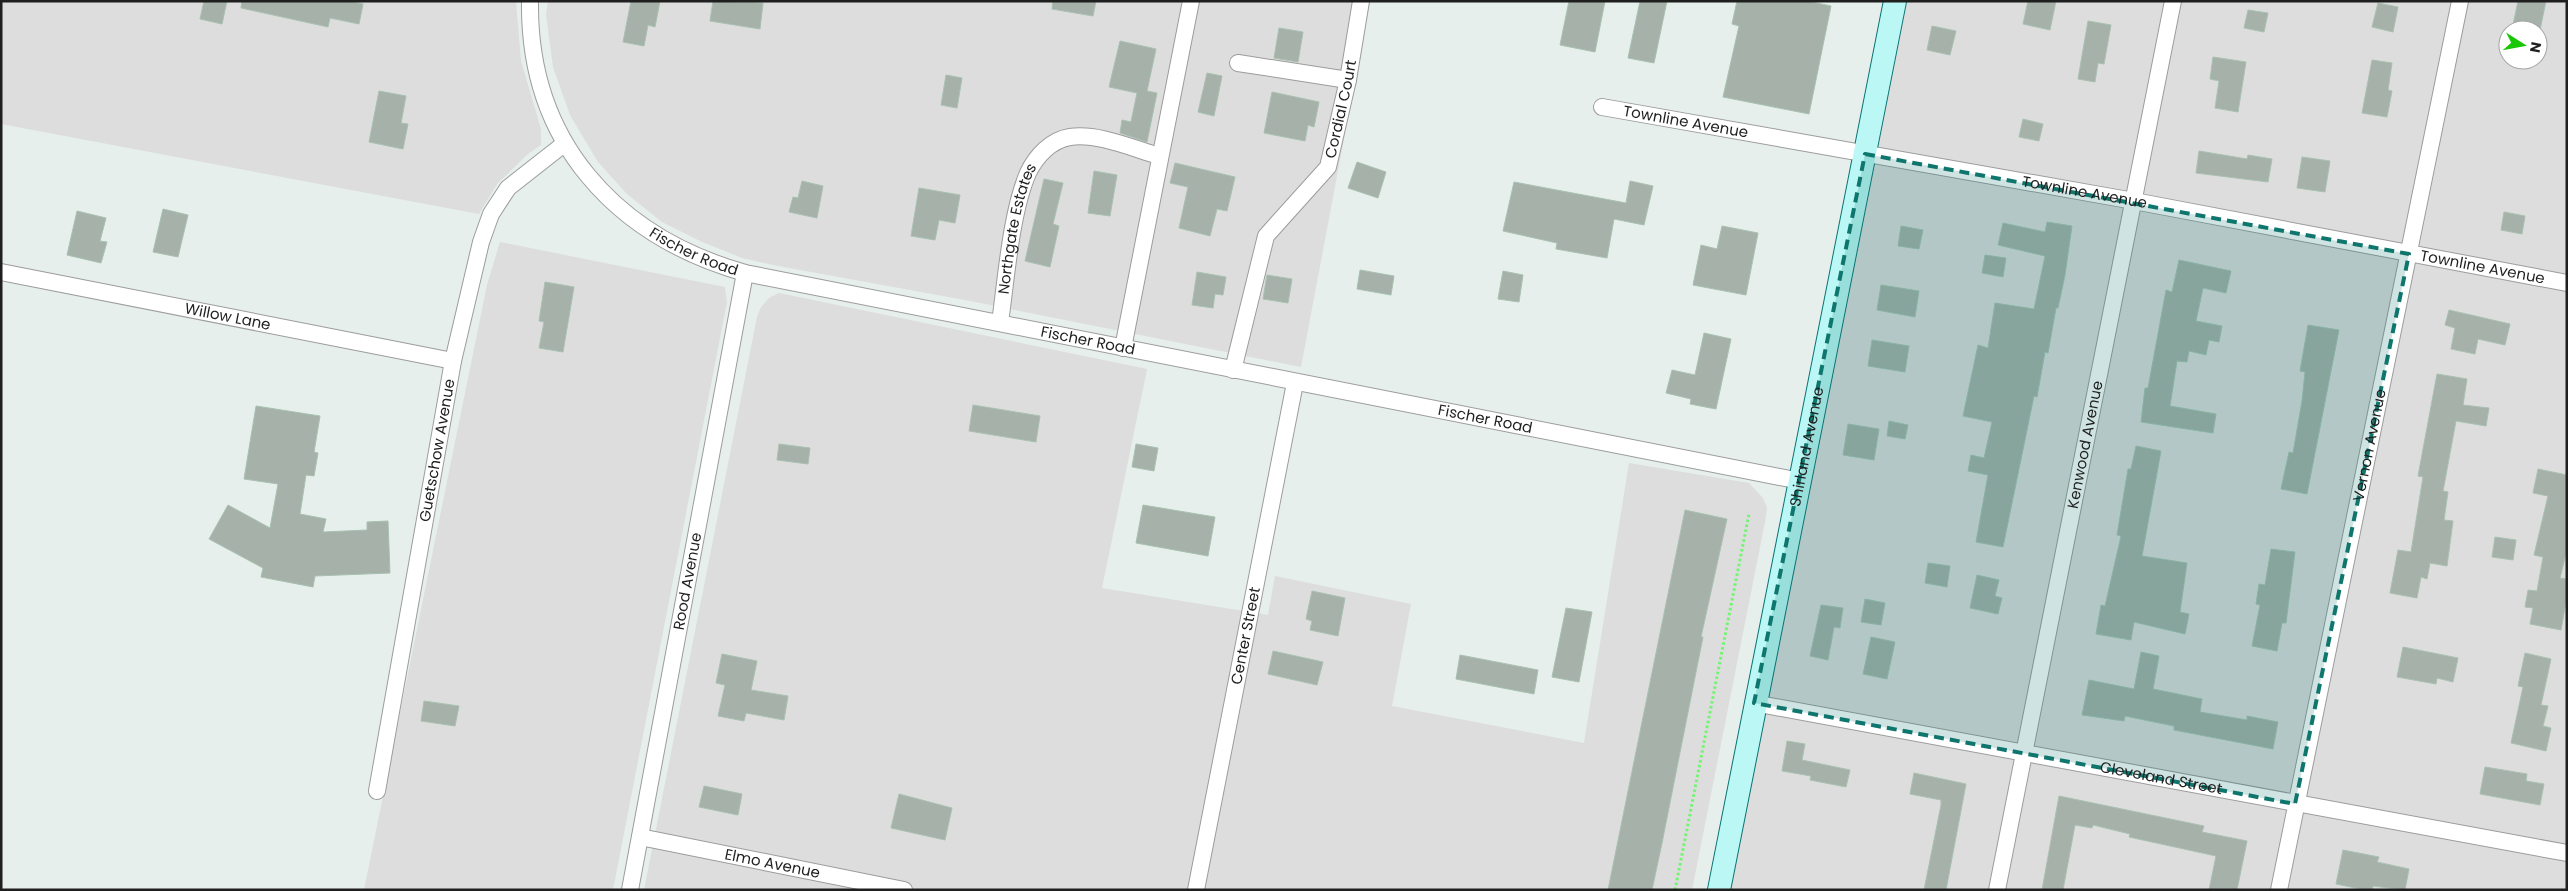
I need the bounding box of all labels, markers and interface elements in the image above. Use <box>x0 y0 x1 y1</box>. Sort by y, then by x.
north arrow <box>2498 20 2548 70</box>
text: N <box>2525 40 2547 55</box>
street label: Cordial Court <box>1319 58 1361 160</box>
street label: Townline Avenue <box>1622 100 1750 143</box>
street label: Northgate Estates <box>993 159 1041 295</box>
street label: Townline Avenue <box>2021 170 2149 213</box>
street label: Fischer Road <box>646 222 741 280</box>
street label: Townline Avenue <box>2419 244 2547 289</box>
street label: Willow Lane <box>183 297 273 335</box>
street label: Fischer Road <box>1039 321 1137 360</box>
street label: Guetschow Avenue <box>414 377 460 523</box>
street label: Kenwood Avenue <box>2062 379 2108 510</box>
street label: Shirland Avenue <box>1784 385 1828 508</box>
street label: Vernon Avenue <box>2347 387 2391 503</box>
street label: Fischer Road <box>1436 399 1534 438</box>
street label: Rood Avenue <box>668 531 706 632</box>
street label: Center Street <box>1225 585 1265 686</box>
street label: Cleveland Street <box>2098 756 2224 799</box>
street label: Elmo Avenue <box>723 843 822 883</box>

